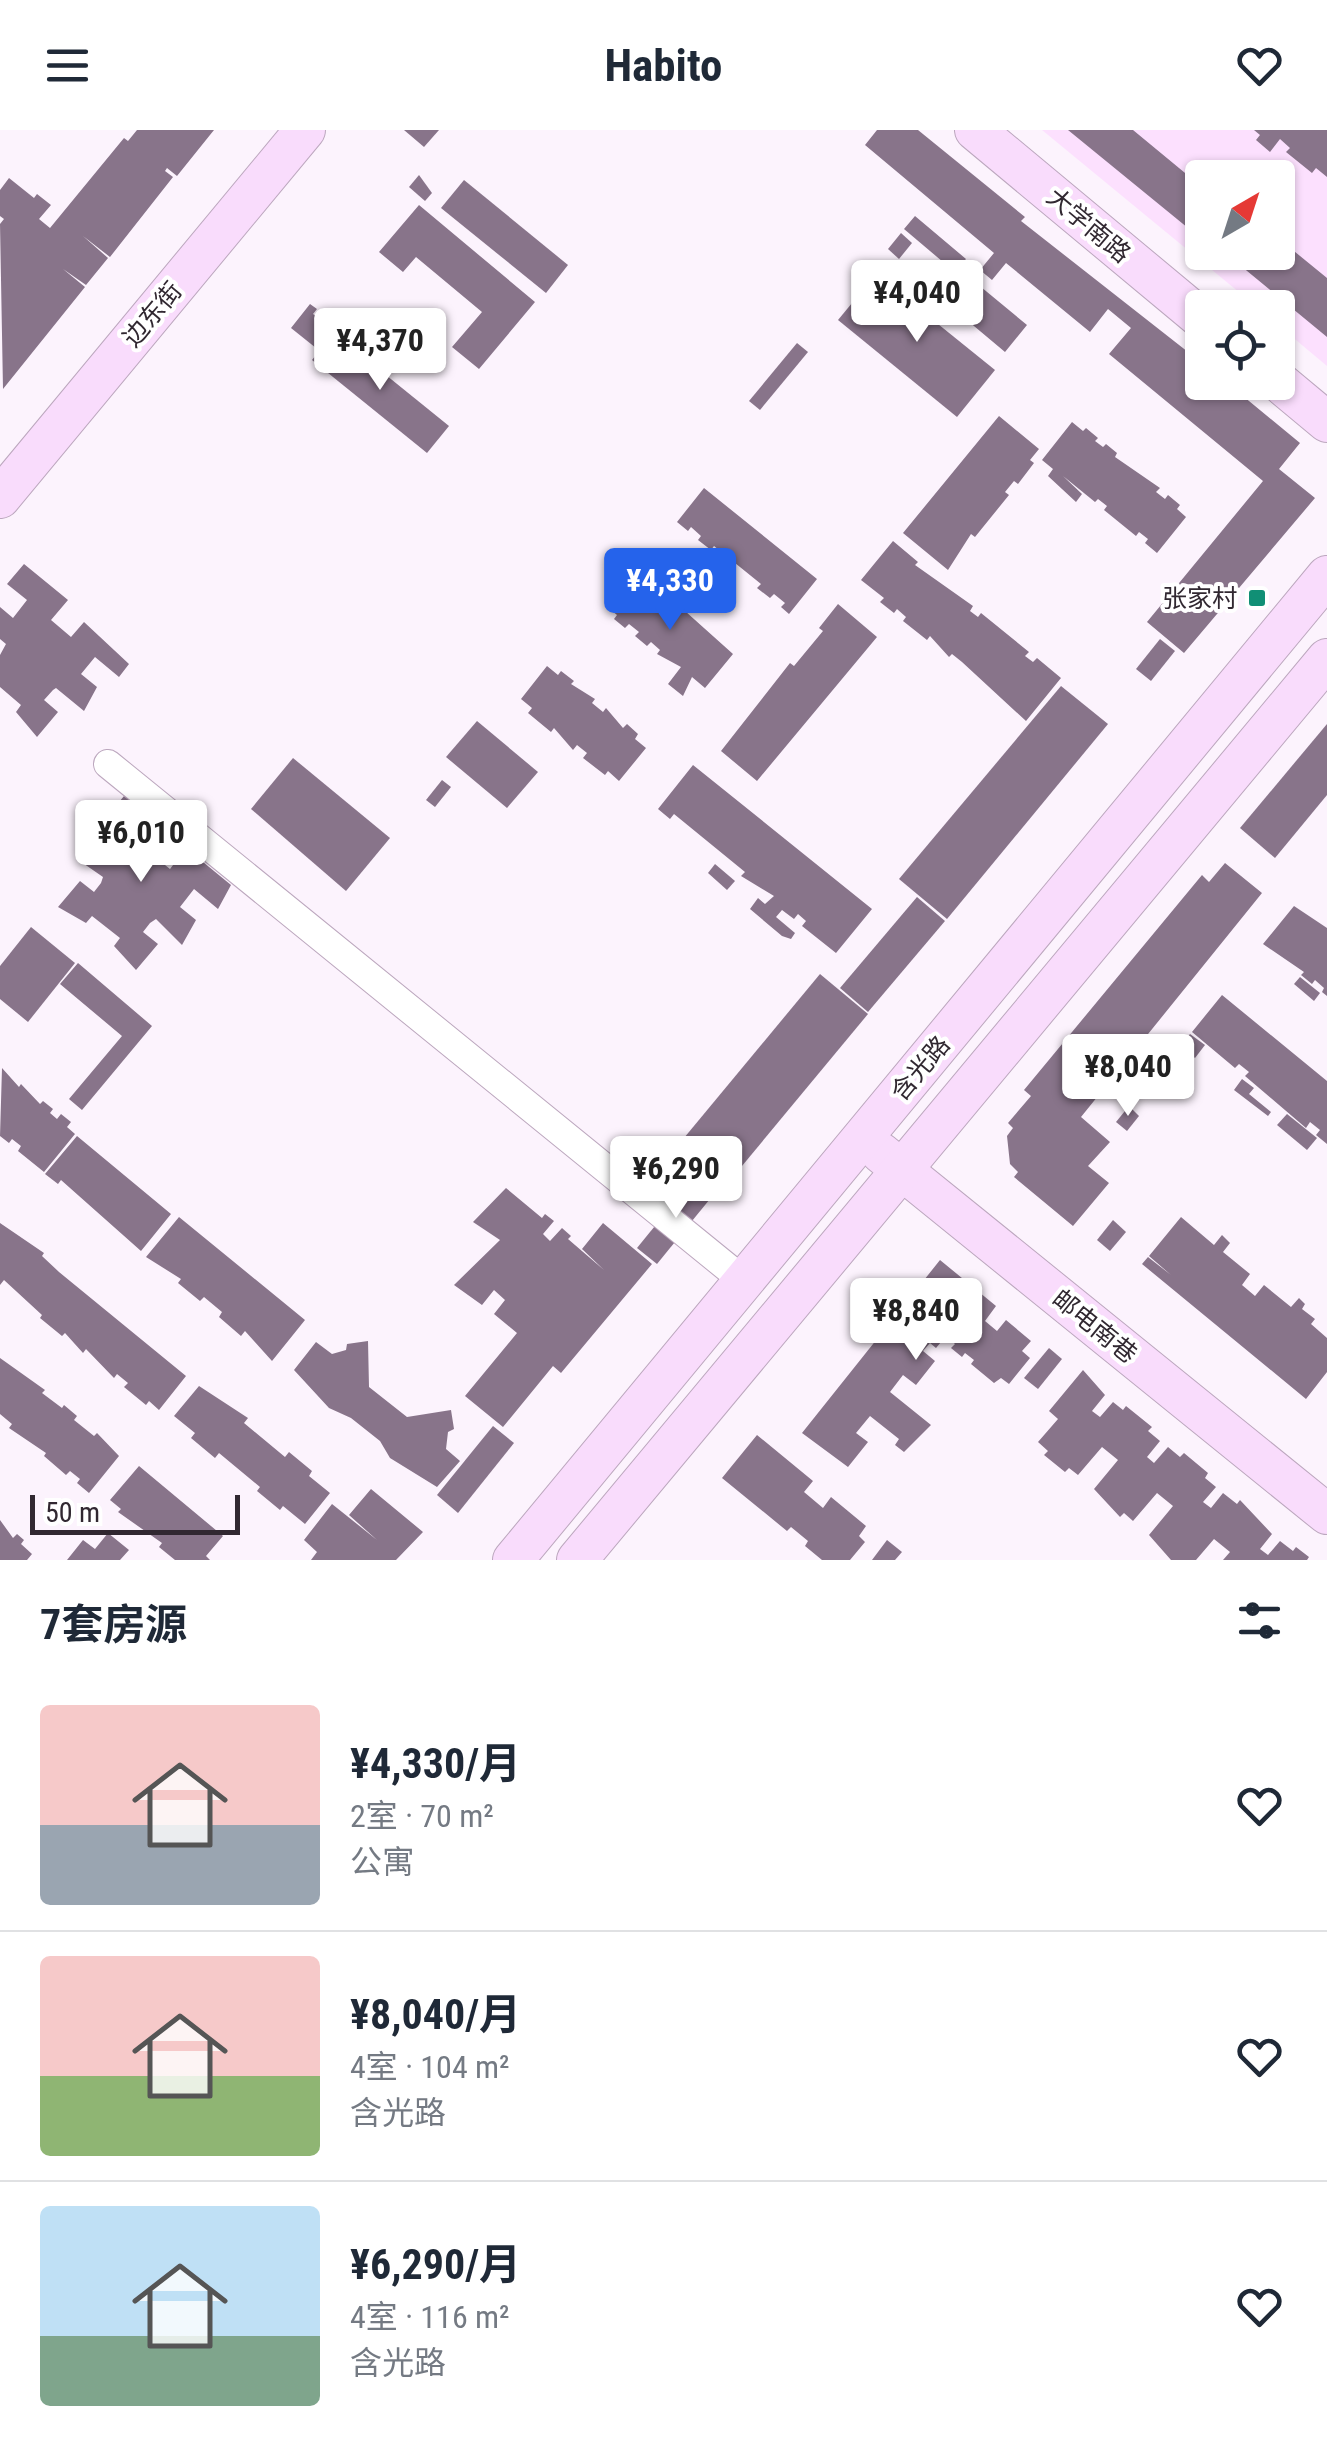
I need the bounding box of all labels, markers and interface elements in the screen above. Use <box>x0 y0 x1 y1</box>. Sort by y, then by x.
icon: menu <box>40 38 95 93</box>
icon: heart <box>1232 38 1287 93</box>
text: Habito <box>605 39 722 92</box>
north arrow <box>1185 160 1295 270</box>
map controls <box>1185 160 1295 400</box>
street label: 大学南路 <box>1041 182 1136 269</box>
pin: ¥4,040 <box>836 260 998 345</box>
text: ¥4,040 <box>873 273 961 311</box>
street label: 边东街 <box>117 276 188 352</box>
button: locate <box>1185 290 1295 400</box>
pin: ¥4,370 <box>299 308 461 393</box>
text: ¥4,370 <box>336 321 424 359</box>
pin: ¥4,330 <box>589 548 751 633</box>
text: ¥4,330 <box>626 561 714 599</box>
place label: 张家村 <box>1162 584 1237 613</box>
marker: 张家村 <box>1246 587 1268 609</box>
pin: ¥6,010 <box>60 800 222 885</box>
text: ¥6,010 <box>97 813 185 851</box>
street label: 含光路 <box>885 1030 956 1106</box>
pin: ¥8,040 <box>1047 1034 1209 1119</box>
text: ¥8,040 <box>1084 1047 1172 1085</box>
pin: ¥6,290 <box>595 1136 757 1221</box>
text: ¥6,290 <box>632 1149 720 1187</box>
pin: ¥8,840 <box>835 1278 997 1363</box>
street label: 邮电南巷 <box>1047 1284 1143 1369</box>
text: ¥8,840 <box>872 1291 960 1329</box>
scale bar <box>30 1490 240 1534</box>
text: 50 m <box>45 1496 100 1529</box>
icon: filters <box>1232 1593 1287 1648</box>
text: 7套房源 <box>40 1600 187 1649</box>
text: ¥4,330/月 <box>350 1739 521 1788</box>
icon: home <box>120 1745 240 1865</box>
icon: heart <box>1232 1778 1287 1833</box>
text: 2室 · 70 m² <box>350 1797 494 1835</box>
text: 公寓 <box>350 1843 414 1881</box>
text: ¥8,040/月 <box>350 1990 521 2039</box>
icon: home <box>120 1996 240 2116</box>
icon: heart <box>1232 2029 1287 2084</box>
text: 4室 · 104 m² <box>350 2048 510 2086</box>
text: 含光路 <box>350 2094 446 2132</box>
text: ¥6,290/月 <box>350 2240 521 2289</box>
icon: home <box>120 2246 240 2366</box>
icon: heart <box>1232 2279 1287 2334</box>
text: 4室 · 116 m² <box>350 2298 510 2336</box>
text: 含光路 <box>350 2344 446 2382</box>

